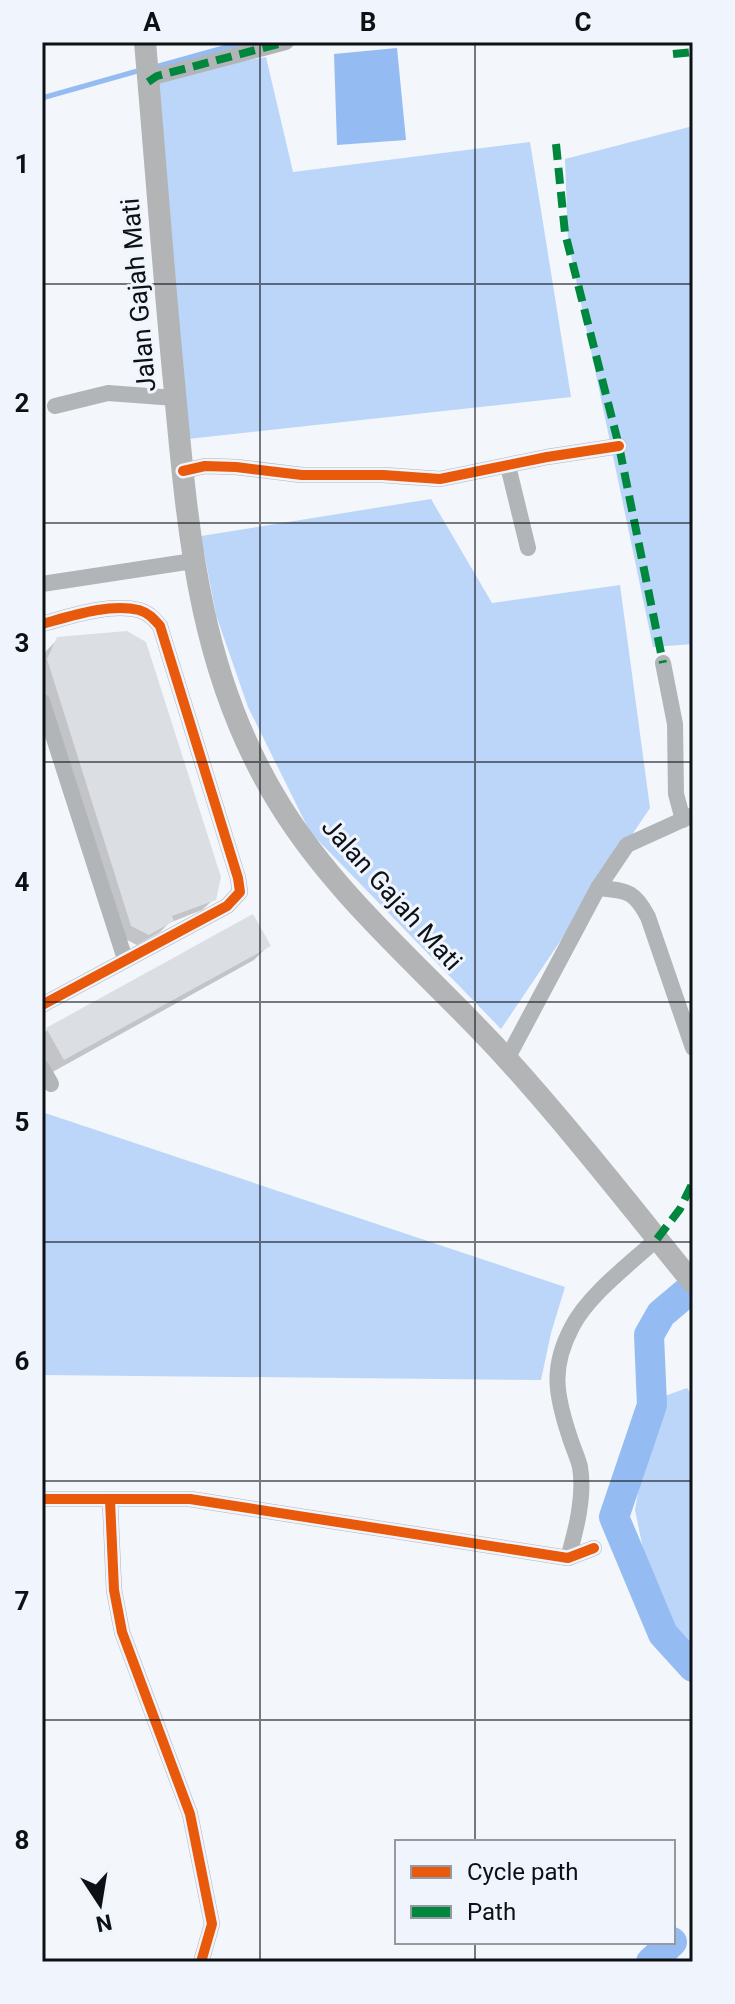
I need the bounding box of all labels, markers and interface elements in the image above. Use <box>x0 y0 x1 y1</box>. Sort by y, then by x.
text: A <box>143 7 161 37</box>
text: B <box>360 7 376 37</box>
text: C <box>574 7 592 37</box>
text: 1 <box>15 149 29 179</box>
street label: Jalan Gajah Mati <box>115 197 161 393</box>
text: 2 <box>15 388 29 418</box>
text: 3 <box>15 628 29 658</box>
street label: Jalan Gajah Mati <box>316 812 468 976</box>
text: 4 <box>15 867 30 897</box>
text: 5 <box>15 1107 29 1137</box>
text: 6 <box>15 1346 30 1376</box>
text: 7 <box>15 1586 29 1616</box>
text: 8 <box>15 1825 29 1855</box>
legend <box>395 1840 675 1944</box>
text: Cycle path <box>467 1858 579 1886</box>
north arrow <box>60 1864 140 1944</box>
text: Path <box>467 1898 516 1926</box>
text: N <box>94 1909 114 1937</box>

